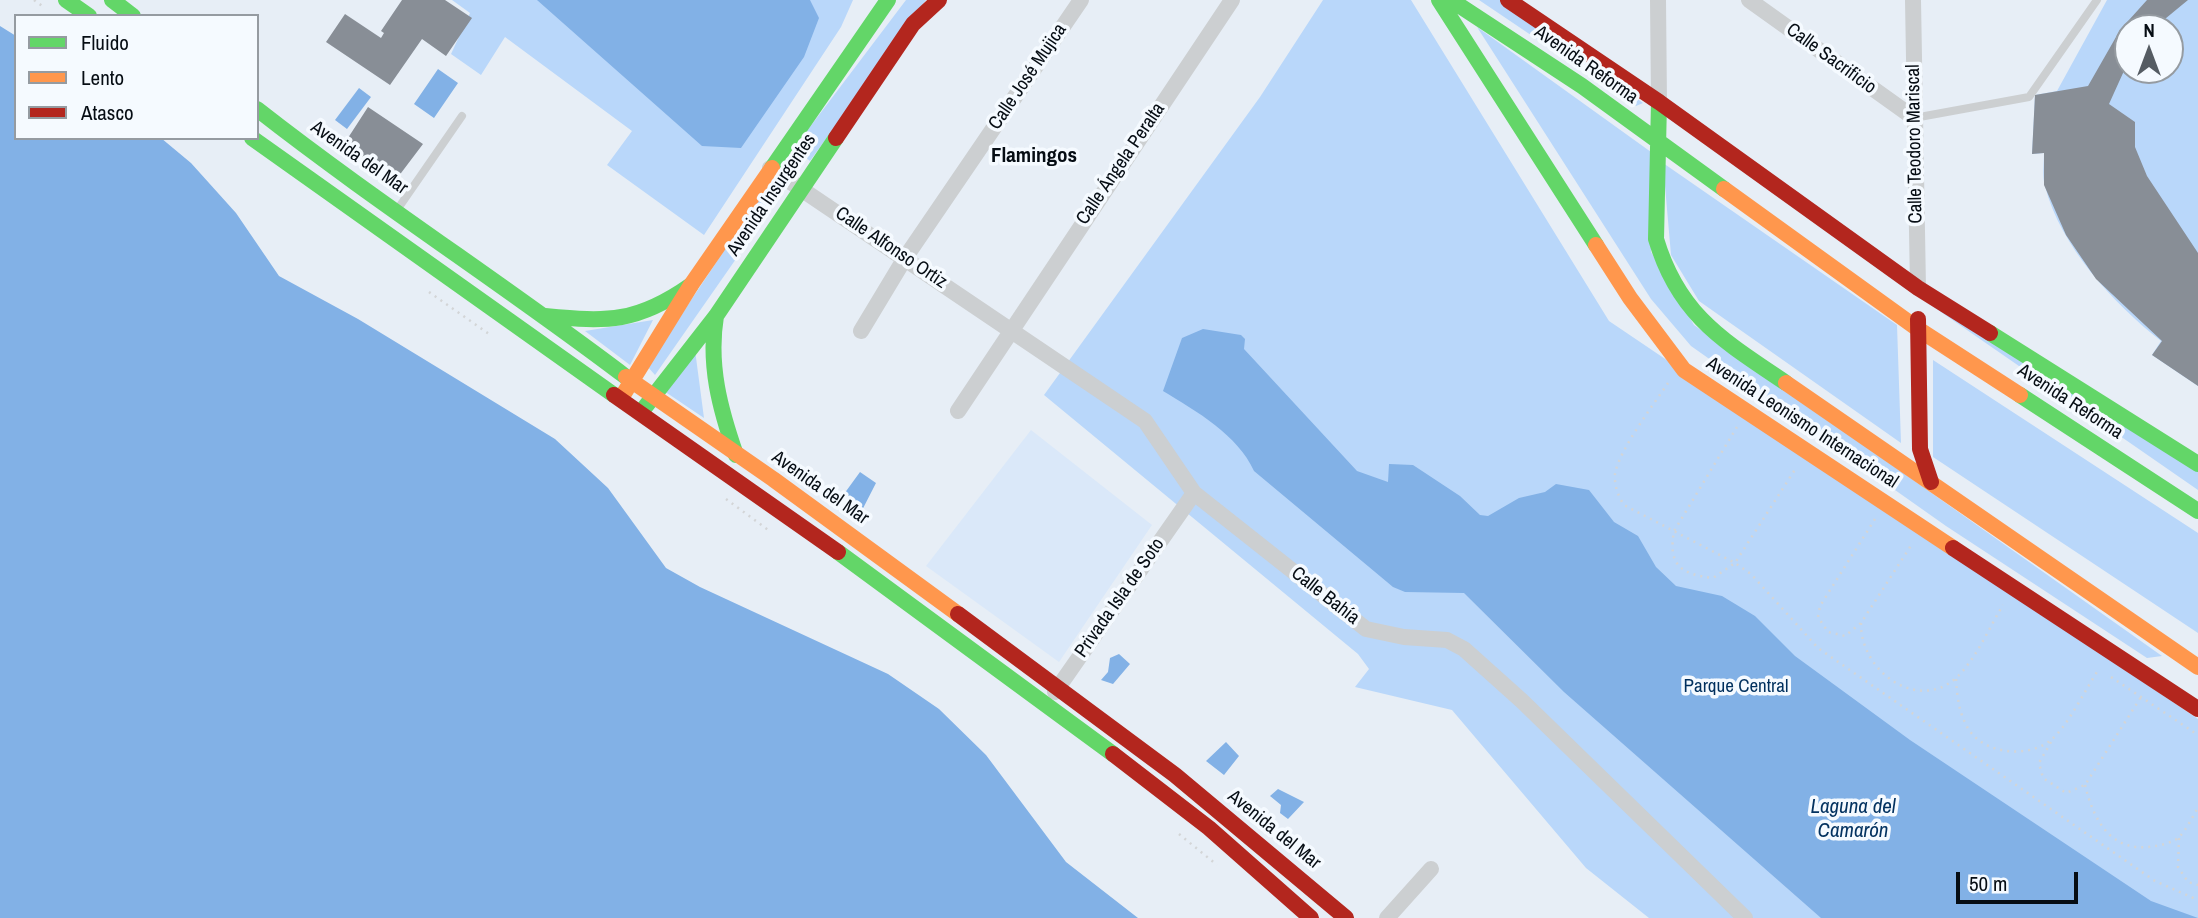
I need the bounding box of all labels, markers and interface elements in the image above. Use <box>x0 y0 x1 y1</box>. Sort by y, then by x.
legend <box>14 14 259 140</box>
north arrow <box>2114 14 2184 84</box>
text: N <box>2143 17 2155 43</box>
street label: Calle Sacrificio <box>1782 19 1880 99</box>
street label: Calle José Mujica <box>984 20 1072 134</box>
street label: Avenida Reforma <box>1530 21 1642 109</box>
text: Fluido <box>81 28 129 57</box>
text: Lento <box>81 63 124 92</box>
street label: Calle Teodoro Mariscal <box>1902 64 1928 224</box>
text: Atasco <box>81 98 134 127</box>
street label: Calle Ángela Peralta <box>1072 99 1170 229</box>
street label: Avenida del Mar <box>306 116 412 200</box>
street label: Avenida Insurgentes <box>723 129 821 261</box>
district label: Flamingos <box>991 143 1077 169</box>
street label: Calle Alfonso Ortiz <box>831 202 951 294</box>
street label: Avenida Leonismo Internacional <box>1702 352 1902 494</box>
street label: Avenida Reforma <box>2013 359 2127 445</box>
street label: Avenida del Mar <box>767 446 873 530</box>
street label: Privada Isla de Soto <box>1070 534 1170 662</box>
street label: Calle Bahía <box>1286 562 1364 630</box>
park label: Parque Central <box>1684 676 1788 698</box>
street label: Avenida del Mar <box>1223 786 1325 874</box>
water label: Laguna del Camarón <box>1810 794 1896 844</box>
scale bar <box>1960 858 2082 902</box>
text: 50 m <box>1969 869 2007 898</box>

